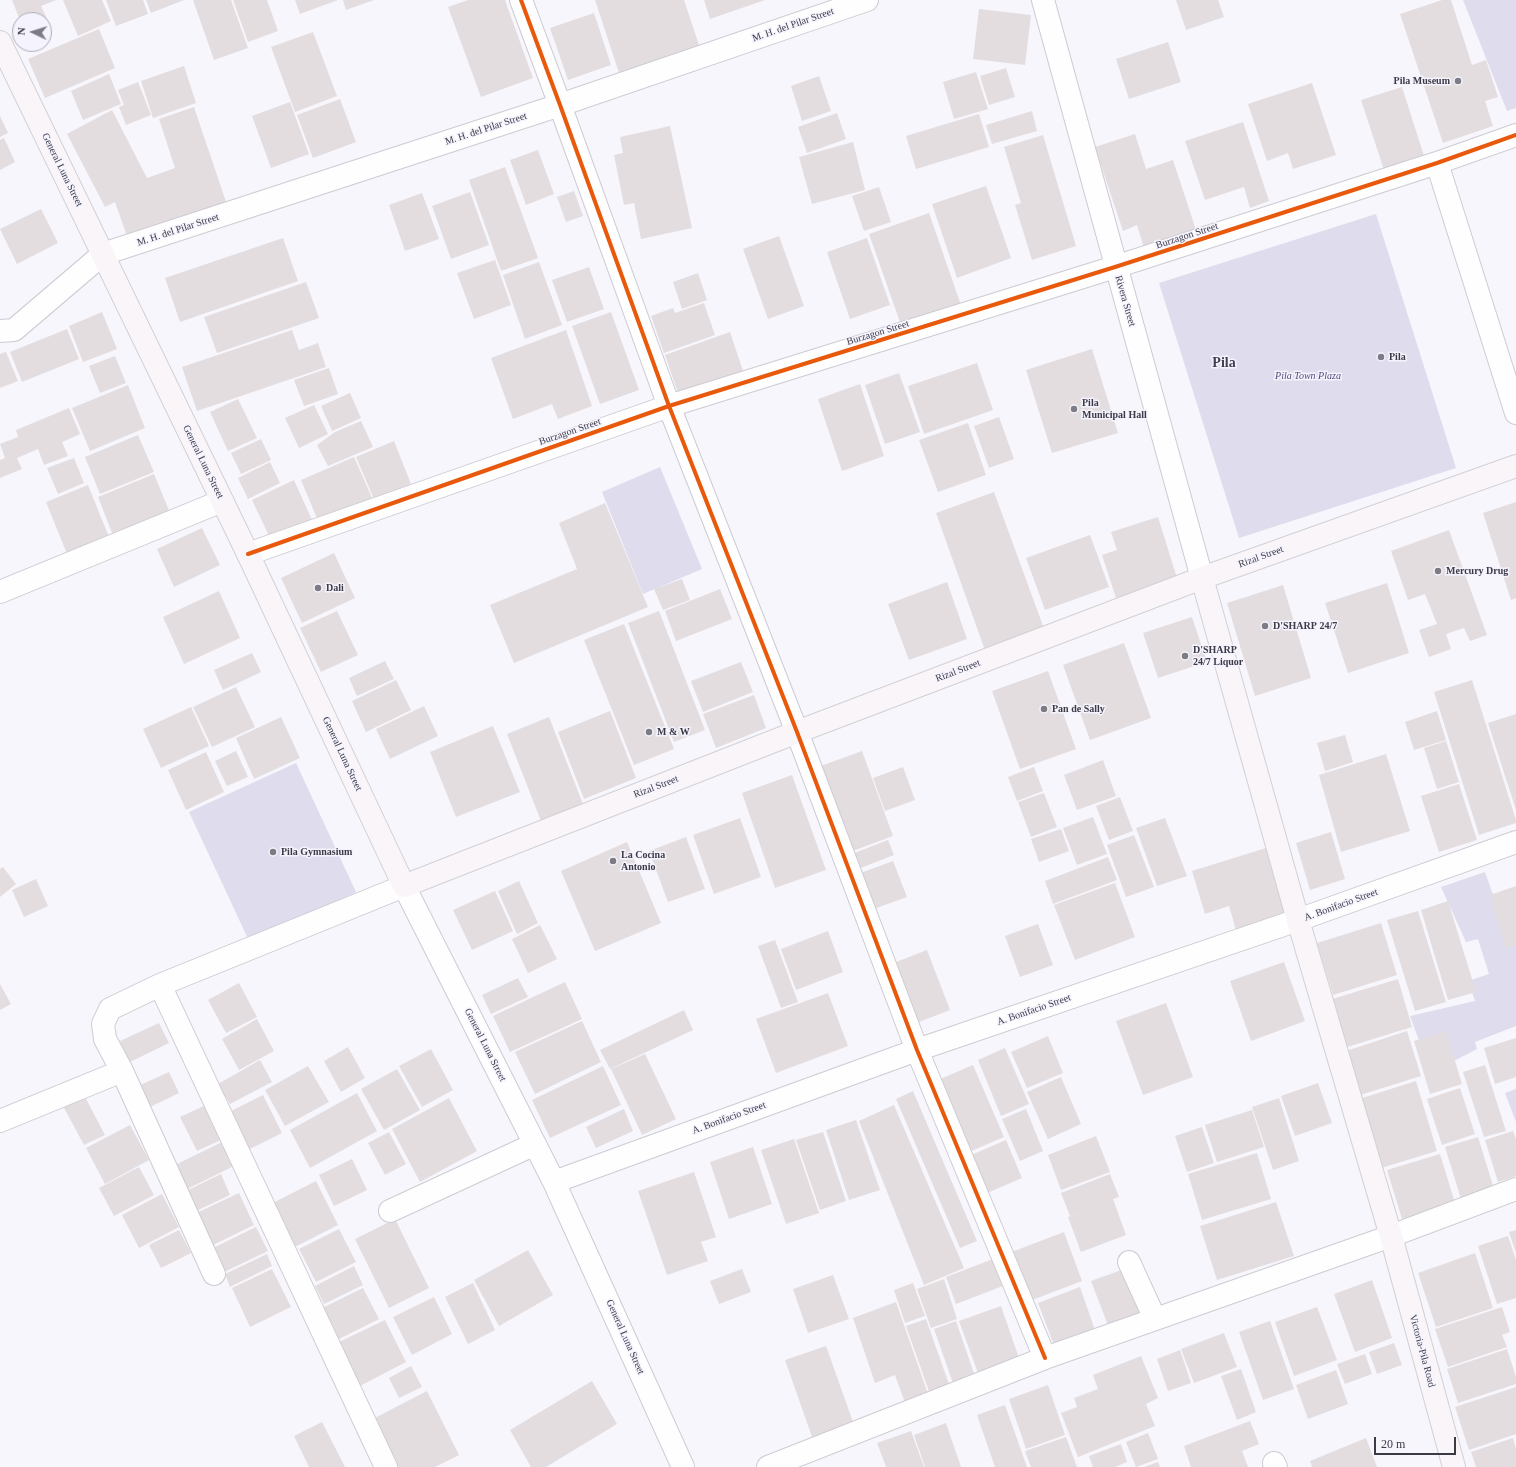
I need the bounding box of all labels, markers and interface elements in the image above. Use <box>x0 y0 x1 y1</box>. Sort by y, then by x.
street label: M. H. del Pilar Street <box>751 5 835 45</box>
north arrow <box>12 12 52 52</box>
text: N <box>15 27 27 36</box>
place label: Pila Museum <box>1394 75 1450 87</box>
marker: Pila Museum <box>1453 76 1463 86</box>
street label: M. H. del Pilar Street <box>443 110 529 148</box>
street label: General Luna Street <box>39 131 85 209</box>
street label: M. H. del Pilar Street <box>135 211 221 249</box>
street label: Burzagon Street <box>1154 220 1220 252</box>
street label: Rivera Street <box>1112 274 1138 328</box>
street label: Burzagon Street <box>845 318 911 348</box>
place label: Pila <box>1389 351 1406 363</box>
marker: Pila <box>1376 352 1386 362</box>
district label: Pila <box>1212 355 1236 371</box>
park label: Pila Town Plaza <box>1275 370 1341 382</box>
place label: Pila Municipal Hall <box>1082 397 1147 420</box>
marker: Pila Municipal Hall <box>1069 404 1079 414</box>
street label: Burzagon Street <box>537 416 603 448</box>
street label: General Luna Street <box>180 423 226 501</box>
street label: Rizal Street <box>1237 543 1285 571</box>
place label: Mercury Drug <box>1446 565 1508 577</box>
marker: Mercury Drug <box>1433 566 1443 576</box>
place label: Dali <box>326 582 344 594</box>
marker: Dali <box>313 583 323 593</box>
place label: D'SHARP 24/7 <box>1273 620 1337 632</box>
marker: D'SHARP 24/7 <box>1260 621 1270 631</box>
place label: D'SHARP 24/7 Liquor <box>1193 644 1243 668</box>
marker: D'SHARP 24/7 Liquor <box>1180 651 1190 661</box>
street label: Rizal Street <box>934 657 982 685</box>
place label: Pan de Sally <box>1052 703 1105 715</box>
marker: Pan de Sally <box>1039 704 1049 714</box>
street label: General Luna Street <box>320 715 364 793</box>
place label: M & W <box>657 726 690 738</box>
marker: M & W <box>644 727 654 737</box>
street label: Rizal Street <box>632 773 680 801</box>
place label: Pila Gymnasium <box>281 846 352 858</box>
marker: Pila Gymnasium <box>268 847 278 857</box>
place label: La Cocina Antonio <box>621 849 665 872</box>
marker: La Cocina Antonio <box>608 856 618 866</box>
street label: A. Bonifacio Street <box>1303 886 1379 924</box>
street label: A. Bonifacio Street <box>995 992 1073 1028</box>
street label: General Luna Street <box>461 1006 509 1084</box>
street label: A. Bonifacio Street <box>691 1099 767 1137</box>
street label: General Luna Street <box>603 1298 647 1376</box>
street label: Victoria-Pila Road <box>1407 1313 1437 1389</box>
scale bar <box>1376 1429 1458 1455</box>
text: 20 m <box>1381 1437 1405 1451</box>

